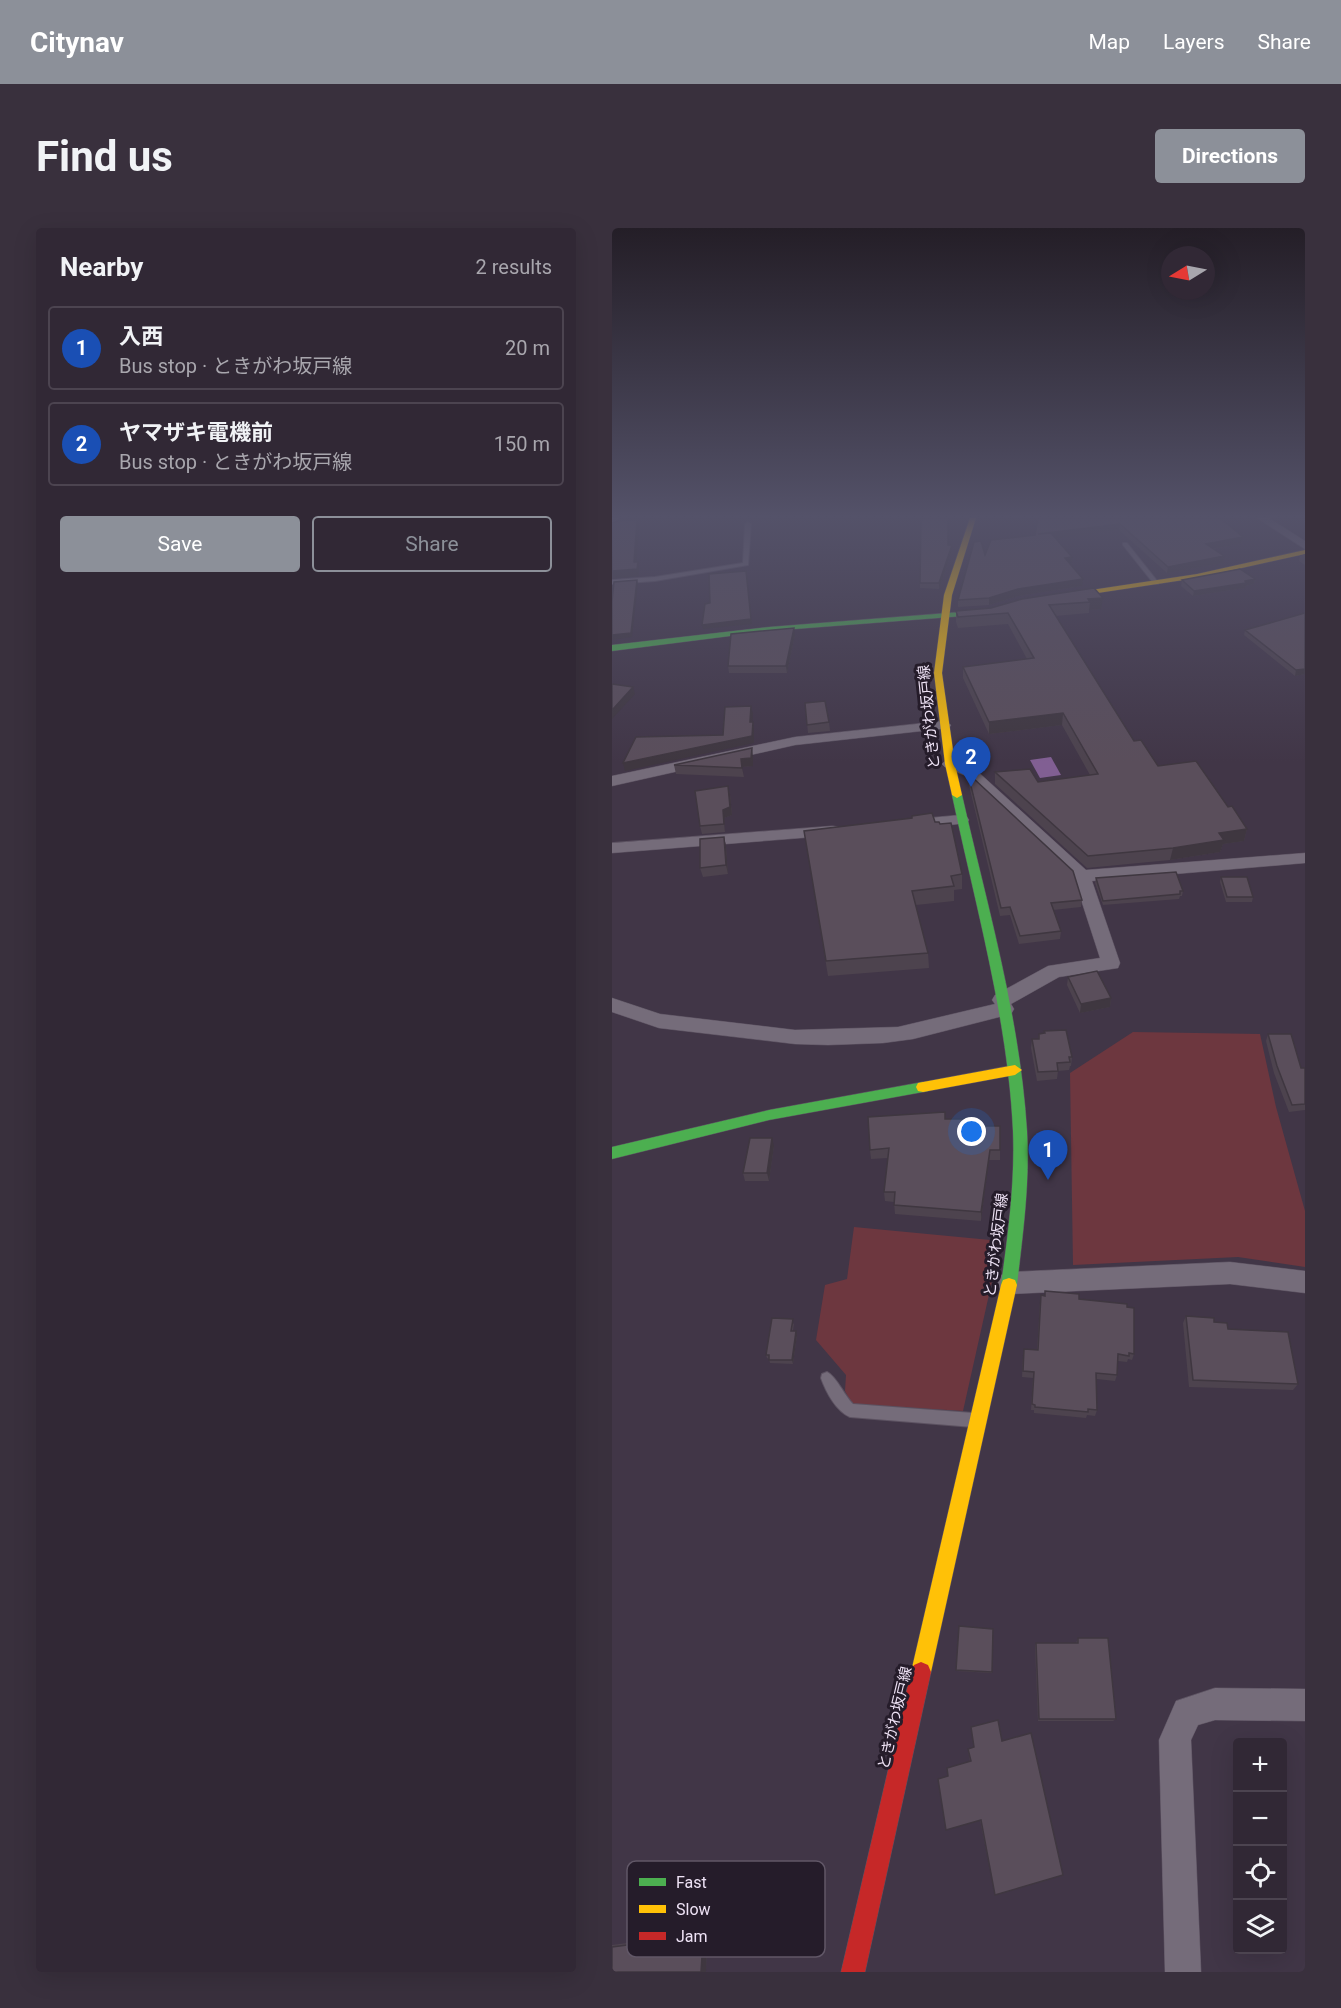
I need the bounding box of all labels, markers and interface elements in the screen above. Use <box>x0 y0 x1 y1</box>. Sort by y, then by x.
text: Citynav <box>30 26 124 59</box>
text: Map <box>1088 30 1130 54</box>
text: Layers <box>1163 30 1224 54</box>
text: Share <box>1257 30 1311 54</box>
button: Directions <box>1155 129 1305 183</box>
text: Find us <box>36 132 173 181</box>
north arrow <box>1161 246 1215 300</box>
text: Nearby <box>60 252 143 282</box>
text: 2 results <box>476 255 552 279</box>
text: 入西 <box>119 324 163 349</box>
text: 1 <box>76 336 87 360</box>
text: 20 m <box>505 336 550 360</box>
text: Bus stop · ときがわ坂戸線 <box>119 354 352 378</box>
text: ヤマザキ電機前 <box>119 420 273 445</box>
text: 2 <box>76 432 87 456</box>
text: 150 m <box>494 432 550 456</box>
text: Bus stop · ときがわ坂戸線 <box>119 450 352 474</box>
button: Save <box>60 516 300 572</box>
button: Share <box>312 516 552 572</box>
street label: ときがわ坂戸線 <box>915 664 943 770</box>
pin: 2 <box>952 738 990 787</box>
your location <box>957 1117 986 1146</box>
pin: 1 <box>1028 1130 1068 1180</box>
street label: ときがわ坂戸線 <box>981 1192 1011 1298</box>
street label: ときがわ坂戸線 <box>874 1665 916 1771</box>
map controls <box>1233 1738 1287 1954</box>
button: + <box>1233 1738 1287 1792</box>
button: − <box>1233 1792 1287 1846</box>
button: locate <box>1233 1846 1287 1900</box>
legend <box>627 1861 825 1957</box>
text: Fast <box>676 1873 707 1892</box>
text: Slow <box>676 1900 711 1919</box>
button: layers <box>1233 1900 1287 1954</box>
text: Jam <box>676 1927 708 1946</box>

